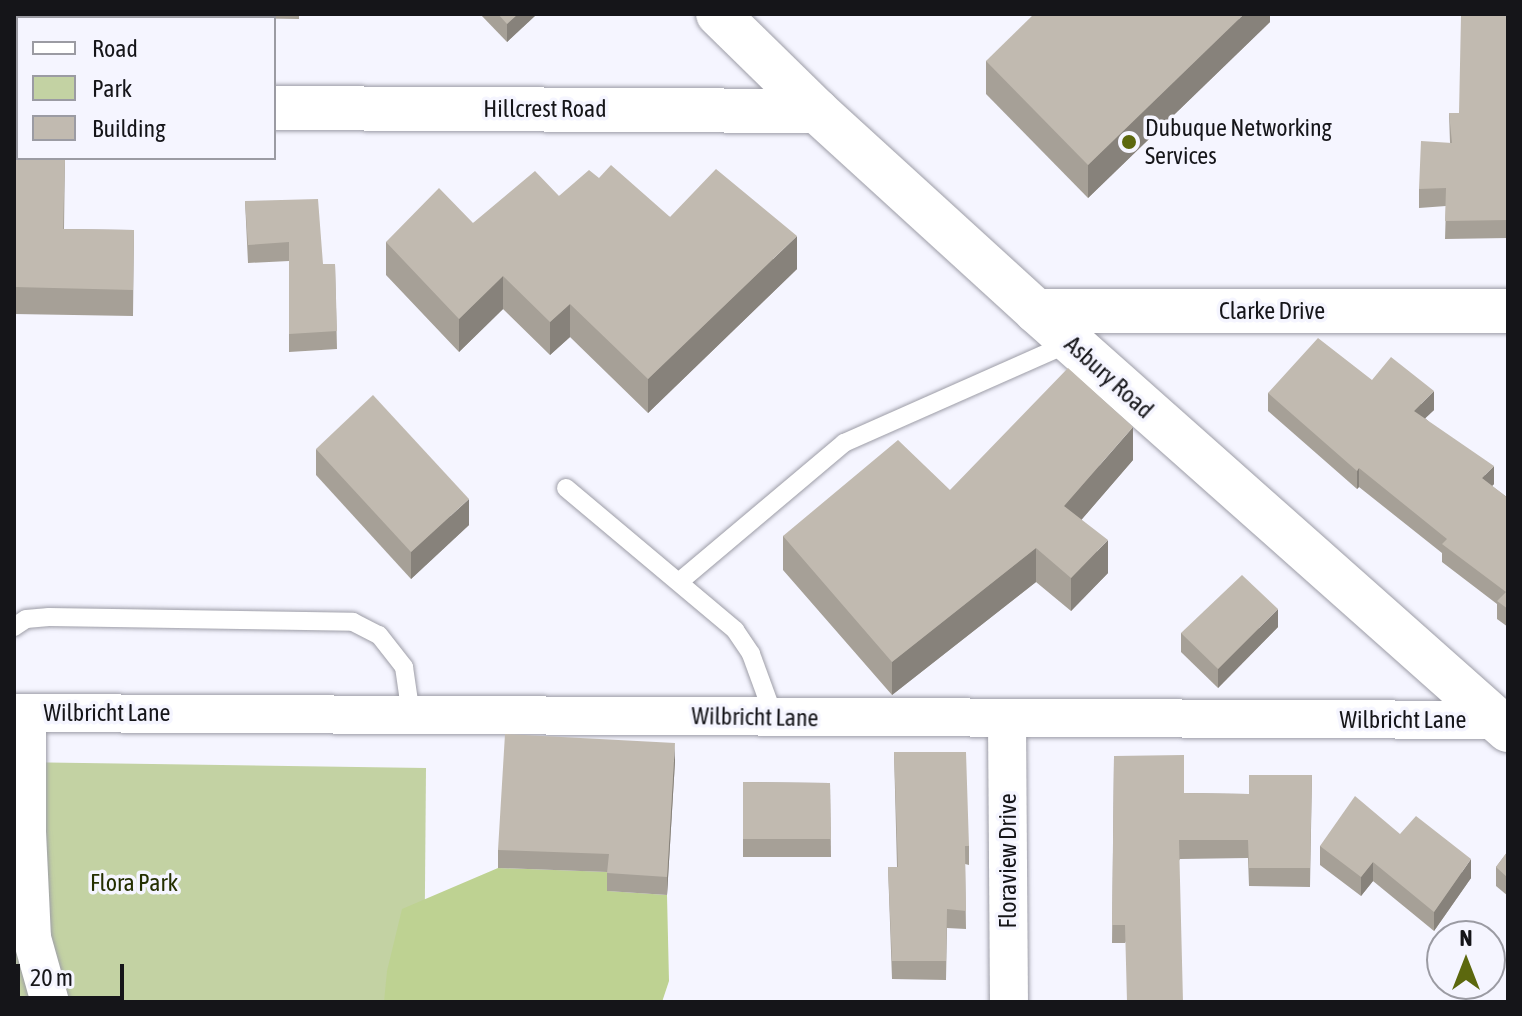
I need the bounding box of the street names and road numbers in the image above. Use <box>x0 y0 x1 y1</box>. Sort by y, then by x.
street label: Hillcrest Road <box>483 95 607 123</box>
street label: Clarke Drive <box>1219 297 1325 325</box>
street label: Asbury Road <box>1059 330 1159 424</box>
street label: Wilbricht Lane <box>44 699 170 727</box>
street label: Wilbricht Lane <box>691 701 819 733</box>
street label: Wilbricht Lane <box>1340 706 1466 734</box>
street label: Floraview Drive <box>994 793 1022 929</box>

